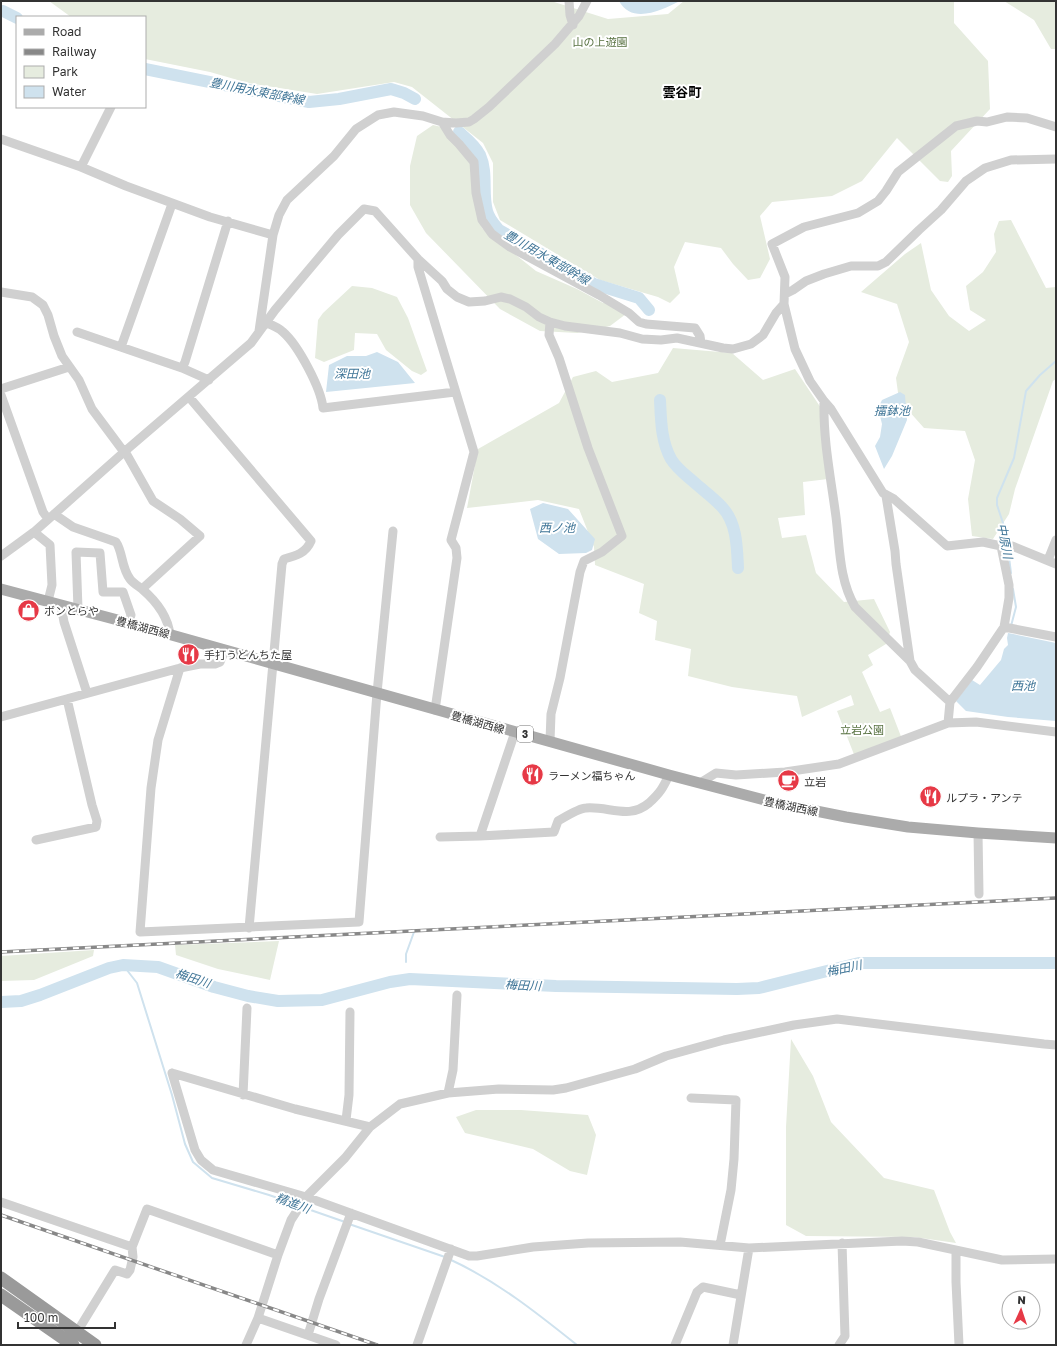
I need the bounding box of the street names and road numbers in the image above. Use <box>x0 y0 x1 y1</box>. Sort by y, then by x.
street label: 豊橋湖西線 <box>115 614 171 640</box>
street label: 豊橋湖西線 <box>450 708 506 736</box>
road number: 3 <box>517 726 533 742</box>
street label: 豊橋湖西線 <box>763 794 819 818</box>

